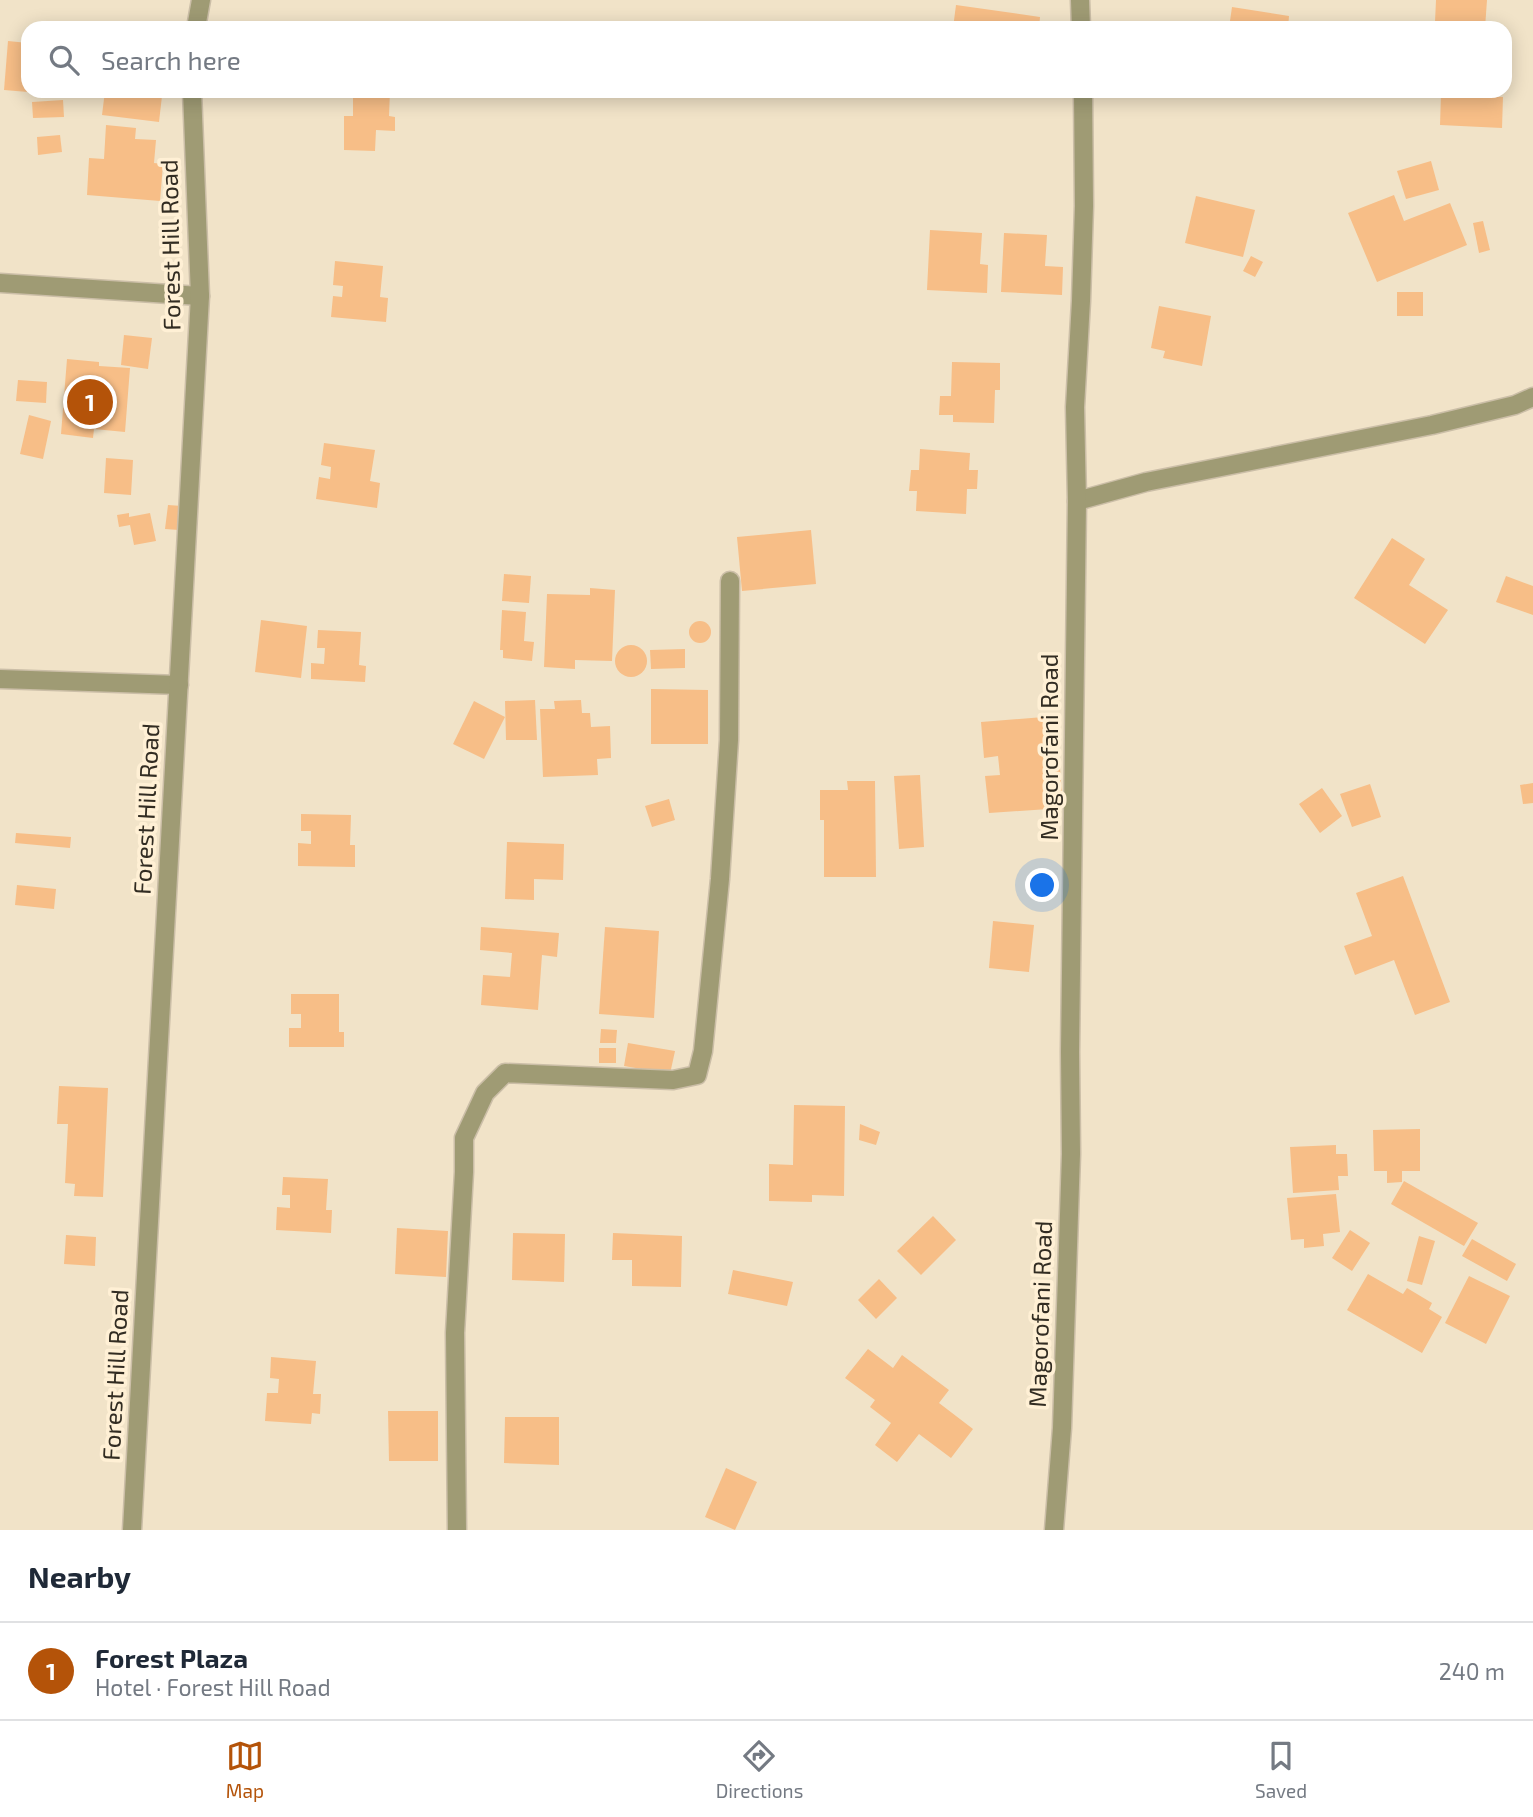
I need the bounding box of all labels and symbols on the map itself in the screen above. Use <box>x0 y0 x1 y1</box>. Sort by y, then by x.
street label: Forest Hill Road <box>154 159 185 331</box>
pin: 1 <box>67 376 113 428</box>
street label: Magorofani Road <box>1034 654 1063 840</box>
street label: Forest Hill Road <box>127 723 164 895</box>
your location <box>1025 868 1059 902</box>
street label: Magorofani Road <box>1022 1220 1057 1408</box>
street label: Forest Hill Road <box>96 1289 133 1461</box>

